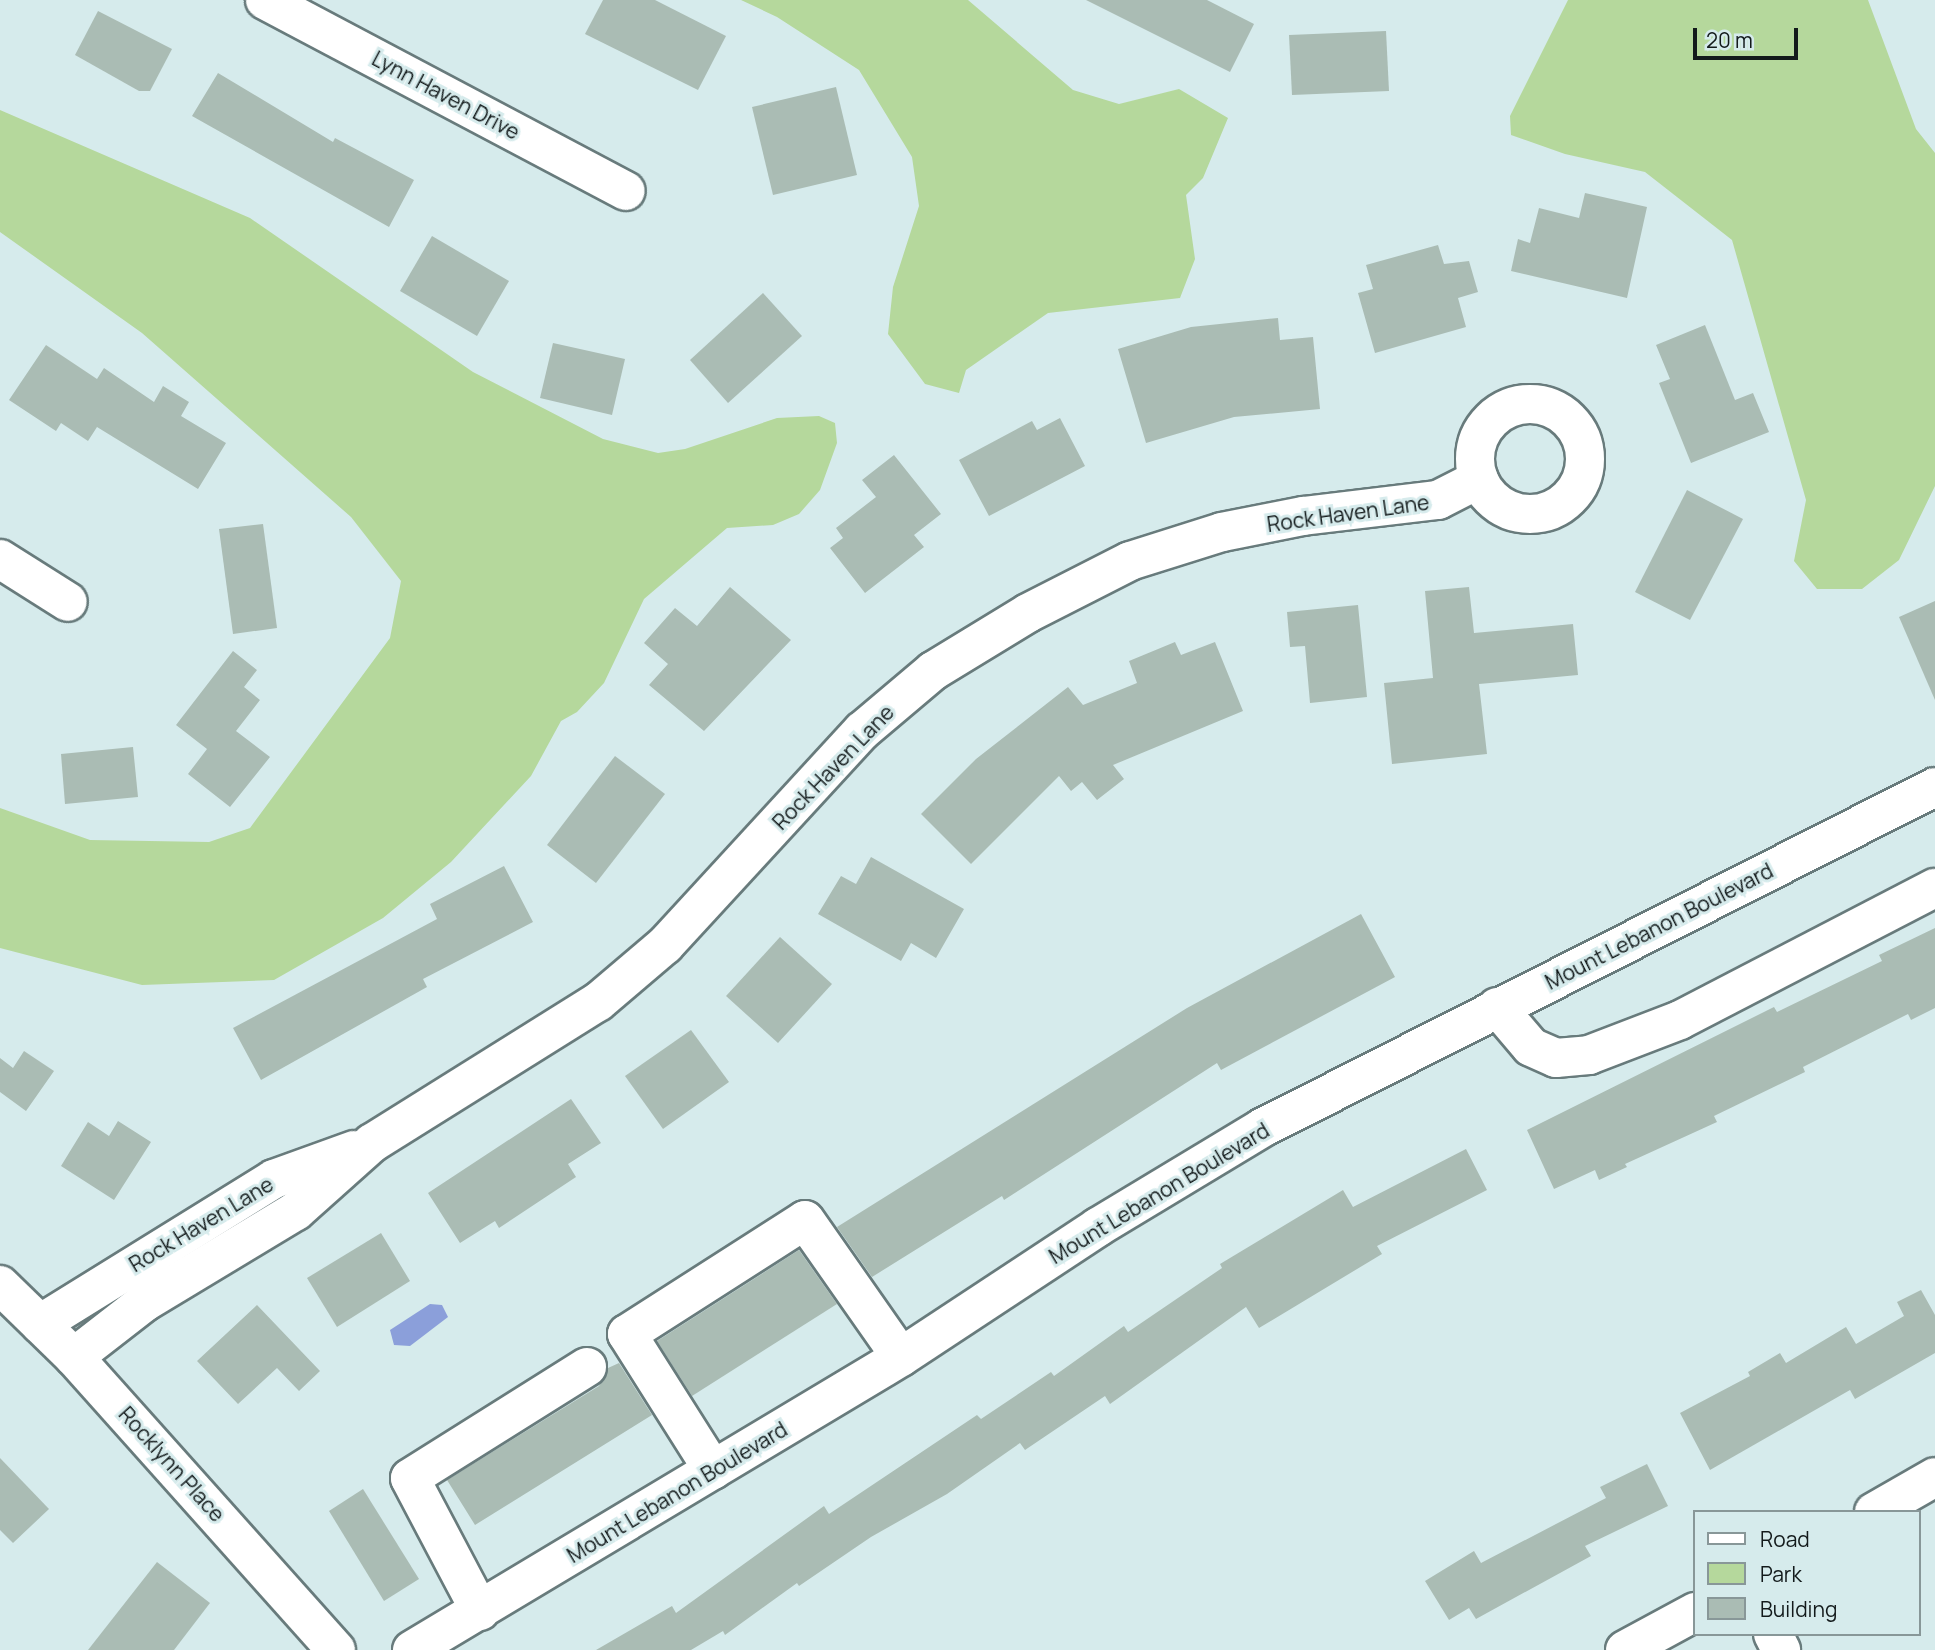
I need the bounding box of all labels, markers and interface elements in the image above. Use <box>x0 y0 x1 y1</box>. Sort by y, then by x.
scale bar <box>1697 14 1802 58</box>
text: 20 m <box>1706 26 1753 54</box>
street label: Lynn Haven Drive <box>368 45 524 145</box>
street label: Rock Haven Lane <box>1265 489 1431 537</box>
street label: Rock Haven Lane <box>767 699 899 835</box>
street label: Mount Lebanon Boulevard <box>1541 858 1777 994</box>
street label: Mount Lebanon Boulevard <box>1044 1117 1274 1269</box>
street label: Rock Haven Lane <box>124 1171 278 1277</box>
street label: Rocklynn Place <box>114 1401 230 1527</box>
street label: Mount Lebanon Boulevard <box>562 1416 792 1568</box>
legend <box>1694 1510 1921 1636</box>
text: Road <box>1760 1525 1810 1553</box>
text: Park <box>1760 1560 1802 1588</box>
text: Building <box>1760 1595 1837 1623</box>

